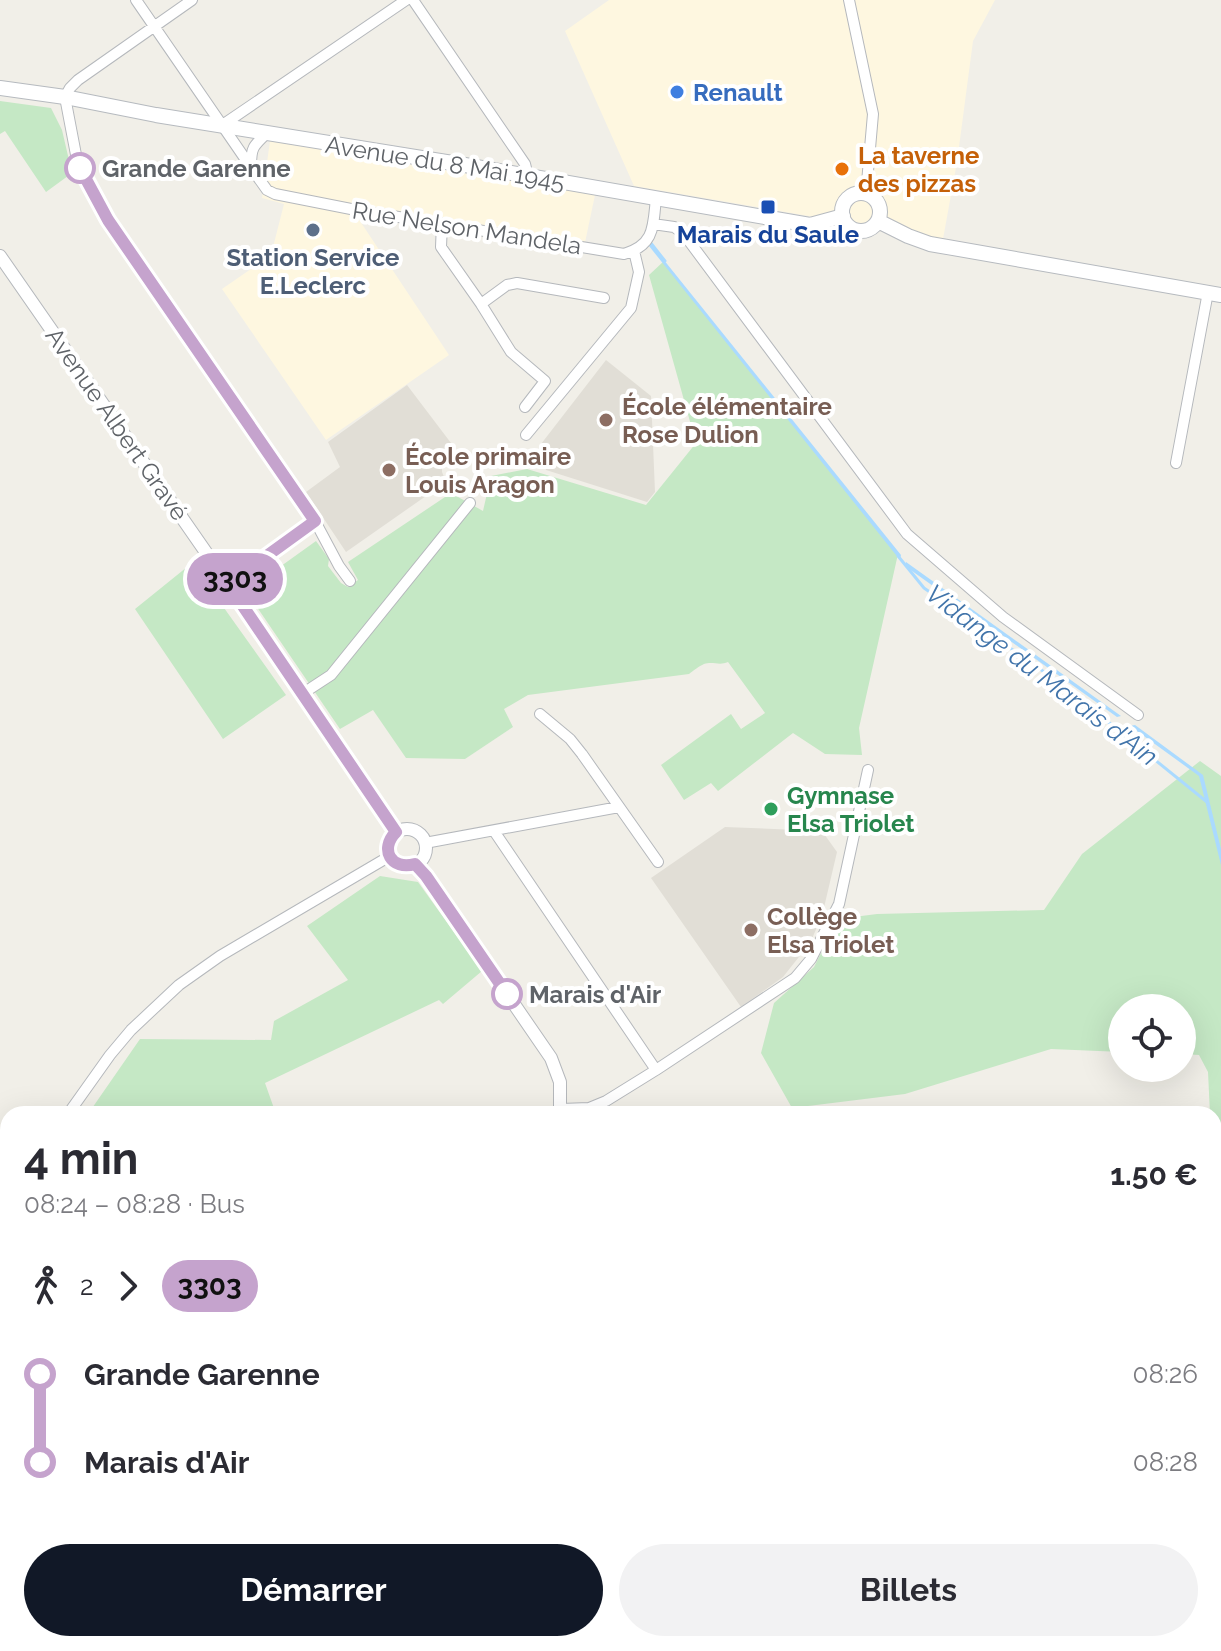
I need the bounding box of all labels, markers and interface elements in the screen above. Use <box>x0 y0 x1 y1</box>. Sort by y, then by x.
place label: Renault <box>693 78 783 107</box>
marker: Renault <box>668 83 686 101</box>
street label: Avenue du 8 Mai 1945 <box>323 130 567 196</box>
place label: La taverne des pizzas <box>858 141 979 198</box>
marker: Grande Garenne <box>65 153 95 183</box>
place label: Grande Garenne <box>102 154 291 183</box>
marker: La taverne des pizzas <box>833 160 851 178</box>
street label: Rue Nelson Mandela <box>350 196 584 260</box>
marker: Marais du Saule <box>759 198 777 216</box>
place label: Marais du Saule <box>677 220 859 249</box>
marker: Station Service E.Leclerc <box>304 221 322 239</box>
place label: Station Service E.Leclerc <box>227 243 399 300</box>
street label: Avenue Albert Gravé <box>40 322 194 526</box>
place label: École élémentaire Rose Dulion <box>622 392 832 449</box>
marker: École élémentaire Rose Dulion <box>597 411 615 429</box>
place label: École primaire Louis Aragon <box>405 442 571 499</box>
marker: École primaire Louis Aragon <box>380 461 398 479</box>
line badge: 3303 <box>179 553 291 605</box>
text: 3303 <box>203 562 267 595</box>
water label: Vidange du Marais d'Ain <box>920 578 1164 772</box>
place label: Gymnase Elsa Triolet <box>787 781 914 838</box>
marker: Gymnase Elsa Triolet <box>762 800 780 818</box>
place label: Collège Elsa Triolet <box>767 902 894 959</box>
marker: Collège Elsa Triolet <box>742 921 760 939</box>
marker: Marais d'Air <box>492 979 522 1009</box>
place label: Marais d'Air <box>529 980 661 1009</box>
map controls <box>1108 994 1196 1082</box>
button: locate <box>1108 994 1196 1082</box>
text: 4 min <box>24 1133 138 1184</box>
text: 1.50 € <box>1110 1157 1198 1192</box>
text: 08:24 – 08:28 · Bus <box>24 1189 245 1219</box>
icon: walk <box>24 1264 68 1308</box>
icon: forward <box>106 1264 150 1308</box>
text: 3303 <box>178 1269 242 1302</box>
text: 2 <box>80 1271 94 1301</box>
text: Grande Garenne <box>84 1357 320 1392</box>
text: 08:26 <box>1133 1359 1198 1389</box>
text: Marais d'Air <box>84 1445 249 1480</box>
text: 08:28 <box>1133 1447 1198 1477</box>
button: Démarrer <box>24 1544 603 1636</box>
button: Billets <box>619 1544 1198 1636</box>

